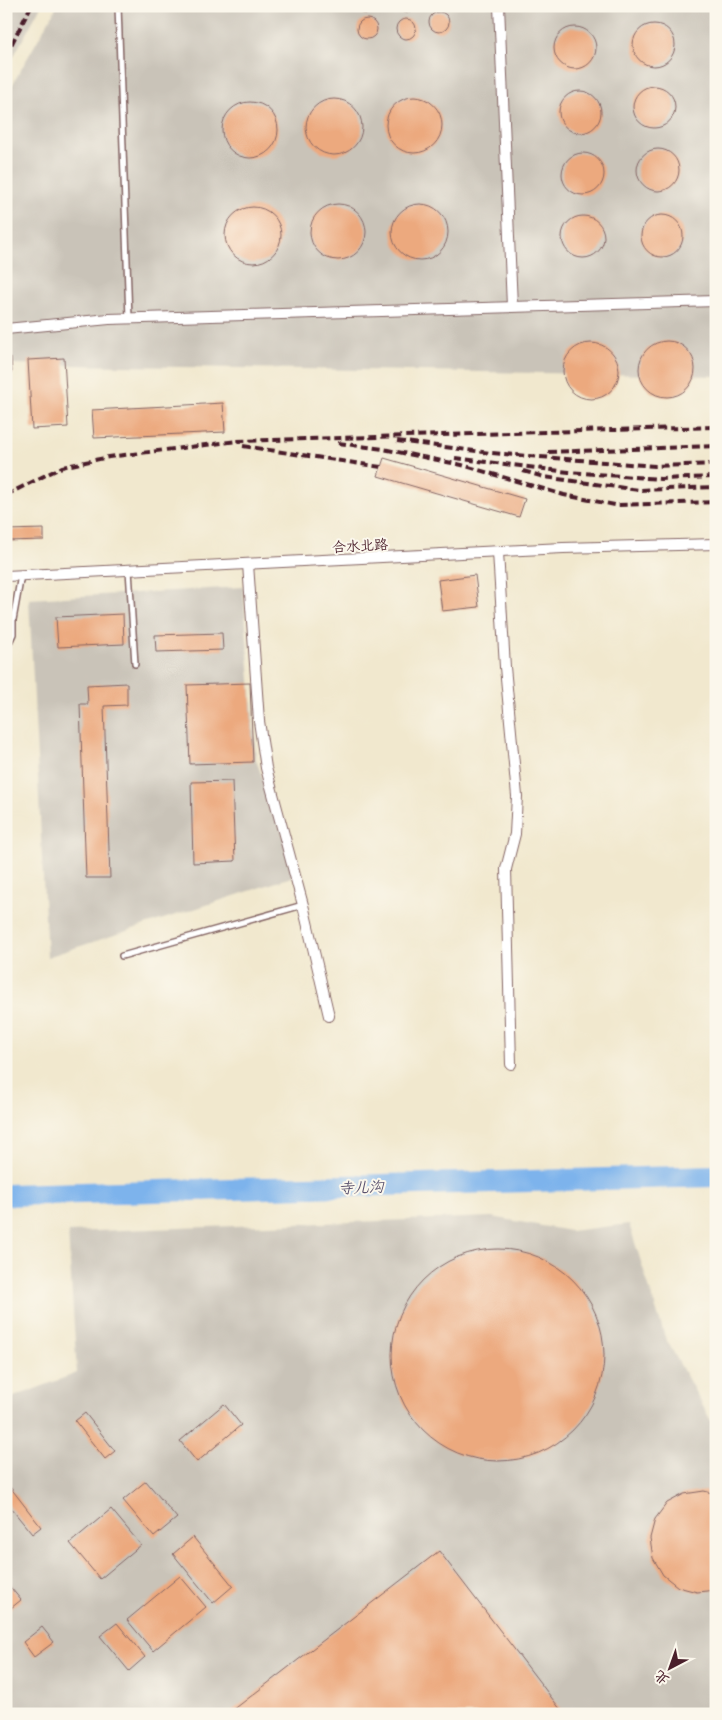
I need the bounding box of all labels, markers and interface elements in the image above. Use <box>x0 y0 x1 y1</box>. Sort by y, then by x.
street label: 合水北路 <box>331 533 389 557</box>
water label: 寺儿沟 <box>338 1174 386 1198</box>
north arrow <box>644 1642 694 1692</box>
text: 北 <box>649 1666 673 1691</box>

